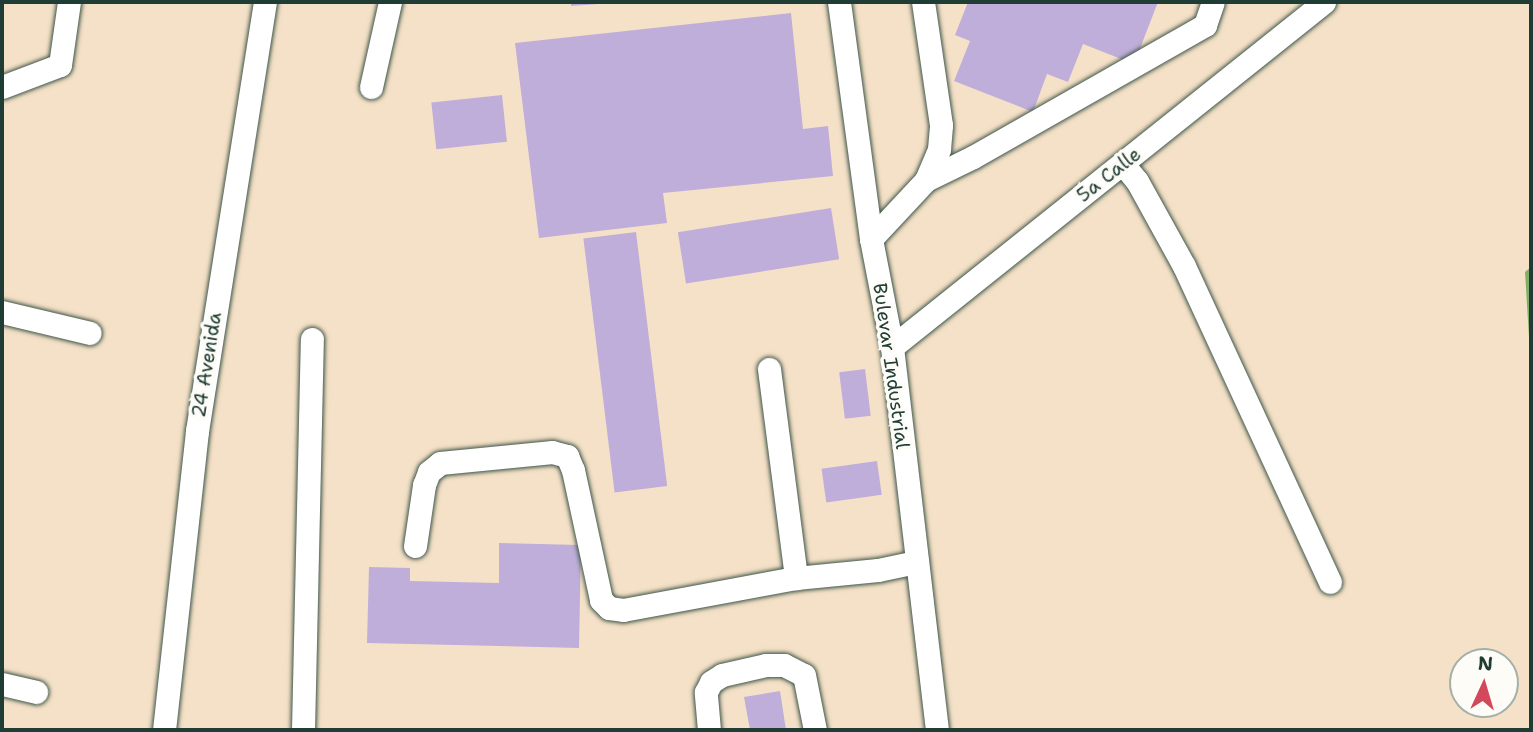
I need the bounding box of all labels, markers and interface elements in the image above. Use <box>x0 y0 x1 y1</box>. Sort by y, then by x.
street label: 5a Calle <box>1072 143 1146 207</box>
street label: Bulevar Industrial <box>868 282 914 450</box>
street label: 24 Avenida <box>187 311 227 419</box>
north arrow <box>1449 648 1519 718</box>
text: N <box>1477 651 1494 677</box>

